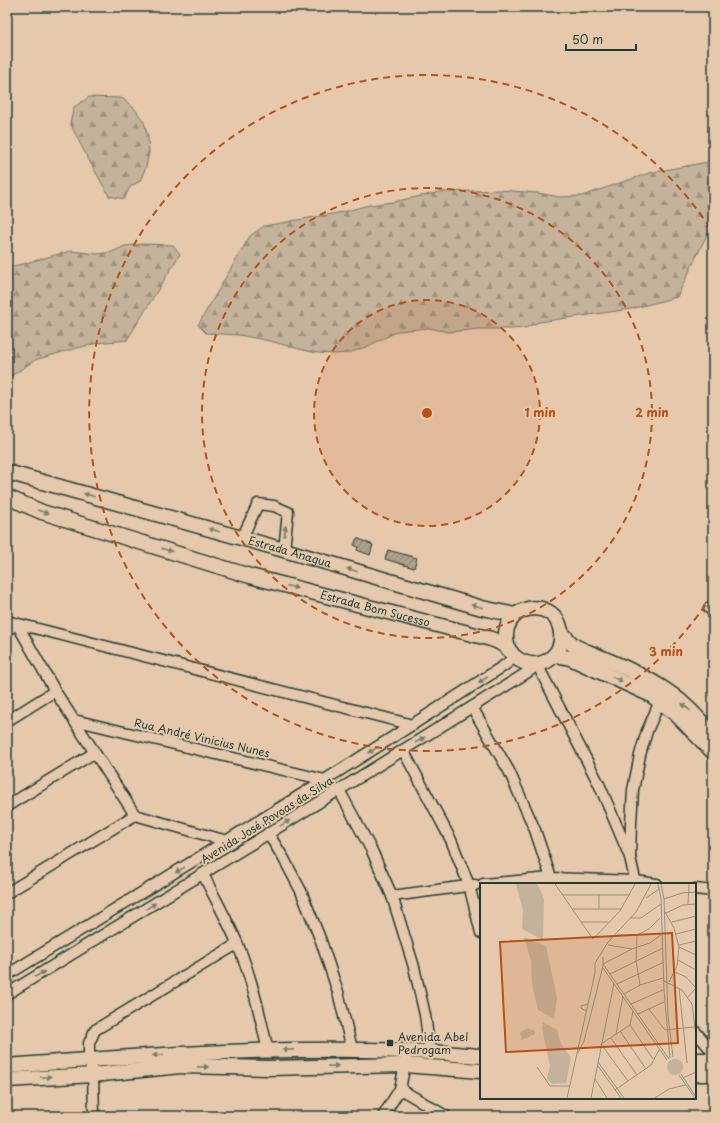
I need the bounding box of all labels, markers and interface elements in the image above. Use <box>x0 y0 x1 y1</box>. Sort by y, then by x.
scale bar <box>566 26 636 52</box>
text: 50 m <box>572 30 603 48</box>
text: 1 min <box>524 403 556 421</box>
text: 2 min <box>635 403 669 421</box>
centre of rings <box>420 406 434 420</box>
one-way arrow <box>82 492 94 498</box>
one-way arrow <box>37 510 49 516</box>
one-way arrow <box>282 525 288 537</box>
one-way arrow <box>207 527 219 533</box>
street label: Estrada Anagua <box>247 531 334 572</box>
one-way arrow <box>162 548 174 554</box>
one-way arrow <box>346 567 358 573</box>
one-way arrow <box>286 584 298 590</box>
street label: Estrada Bom Sucesso <box>319 586 432 631</box>
one-way arrow <box>471 603 483 609</box>
text: 3 min <box>649 642 683 660</box>
one-way arrow <box>478 676 488 684</box>
one-way arrow <box>611 676 623 682</box>
one-way arrow <box>681 702 691 712</box>
street label: Rua André Vinicius Nunes <box>133 714 272 761</box>
one-way arrow <box>414 736 426 743</box>
one-way arrow <box>368 746 379 753</box>
street label: Avenida José Povoas da Silva <box>197 772 337 867</box>
one-way arrow <box>279 819 291 826</box>
one-way arrow <box>174 866 186 873</box>
inset map <box>480 883 696 1099</box>
one-way arrow <box>146 902 156 910</box>
one-way arrow <box>35 970 45 978</box>
place label: Avenida Abel Pedrogam <box>398 1028 468 1058</box>
marker: Avenida Abel Pedrogam <box>385 1038 395 1048</box>
one-way arrow <box>281 1047 294 1053</box>
one-way arrow <box>152 1051 164 1058</box>
one-way arrow <box>327 1063 339 1070</box>
one-way arrow <box>197 1064 210 1070</box>
one-way arrow <box>40 1074 52 1081</box>

